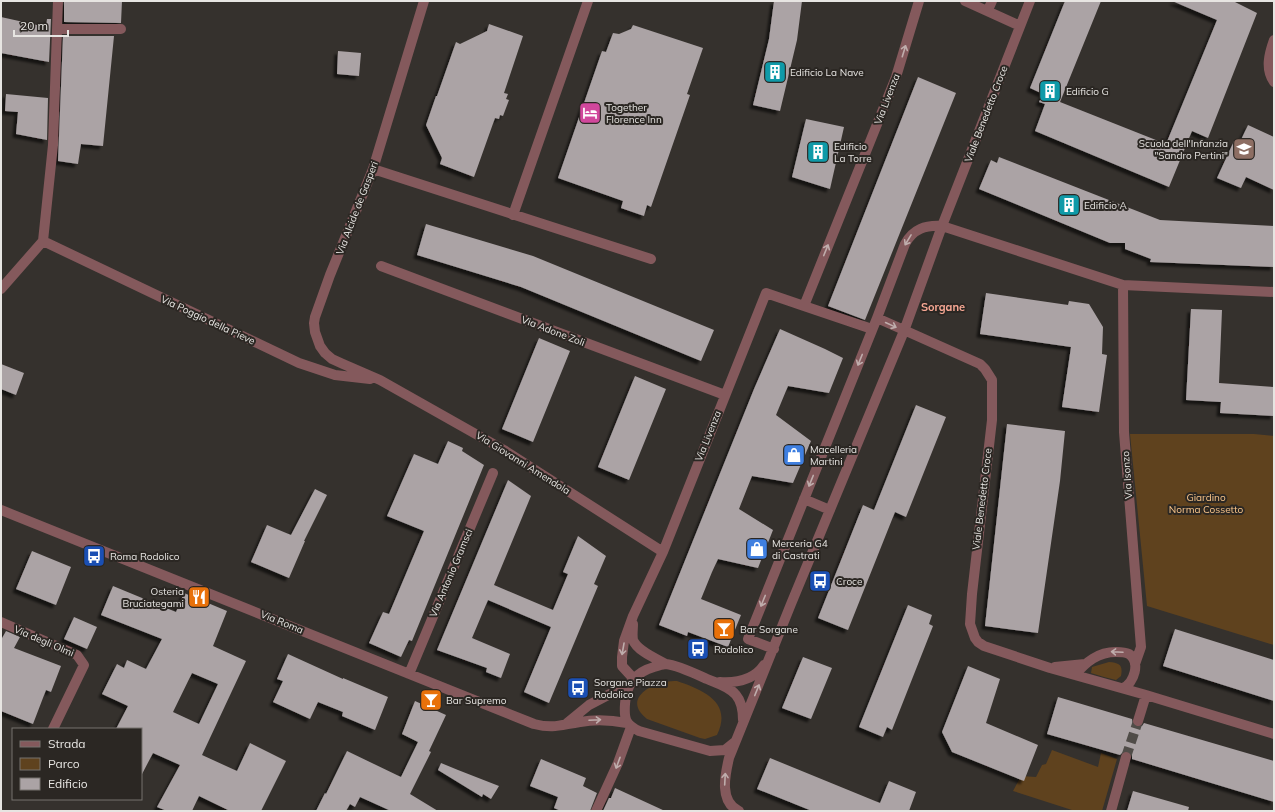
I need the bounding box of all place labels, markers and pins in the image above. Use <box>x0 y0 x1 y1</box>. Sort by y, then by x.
building icon: Edificio La Nave <box>762 59 788 85</box>
place label: Edificio La Nave <box>790 66 864 79</box>
building icon: Edificio G <box>1037 78 1063 104</box>
place label: Edificio G <box>1066 85 1109 98</box>
hotel icon: Together Florence Inn <box>577 100 603 126</box>
place label: Together Florence Inn <box>606 101 662 126</box>
school or university icon: Scuola dell'Infanzia "Sandro Pertini" <box>1231 136 1257 162</box>
place label: Scuola dell'Infanzia "Sandro Pertini" <box>1139 137 1228 162</box>
building icon: Edificio La Torre <box>805 139 831 165</box>
place label: Edificio La Torre <box>834 140 872 165</box>
building icon: Edificio A <box>1056 192 1082 218</box>
place label: Edificio A <box>1084 199 1128 212</box>
shop icon: Macelleria Martini <box>781 442 807 468</box>
place label: Macelleria Martini <box>810 443 857 468</box>
shop icon: Merceria G4 di Castrati <box>744 536 770 562</box>
place label: Merceria G4 di Castrati <box>772 537 828 562</box>
bus stop icon: Roma Rodolico <box>81 543 107 569</box>
place label: Roma Rodolico <box>110 550 180 563</box>
bus stop icon: Croce <box>807 568 833 594</box>
place label: Croce <box>836 575 862 588</box>
restaurant icon: Osteria Bruciategami <box>186 584 212 610</box>
place label: Osteria Bruciategami <box>122 585 184 610</box>
bar icon: Bar Sorgane <box>711 616 737 642</box>
place label: Bar Sorgane <box>740 623 798 636</box>
bus stop icon: Rodolico <box>685 636 711 662</box>
place label: Rodolico <box>714 643 754 656</box>
bus stop icon: Sorgane Piazza Rodolico <box>565 675 591 701</box>
place label: Sorgane Piazza Rodolico <box>594 676 667 701</box>
bar icon: Bar Supremo <box>418 687 444 713</box>
place label: Bar Supremo <box>446 694 507 707</box>

